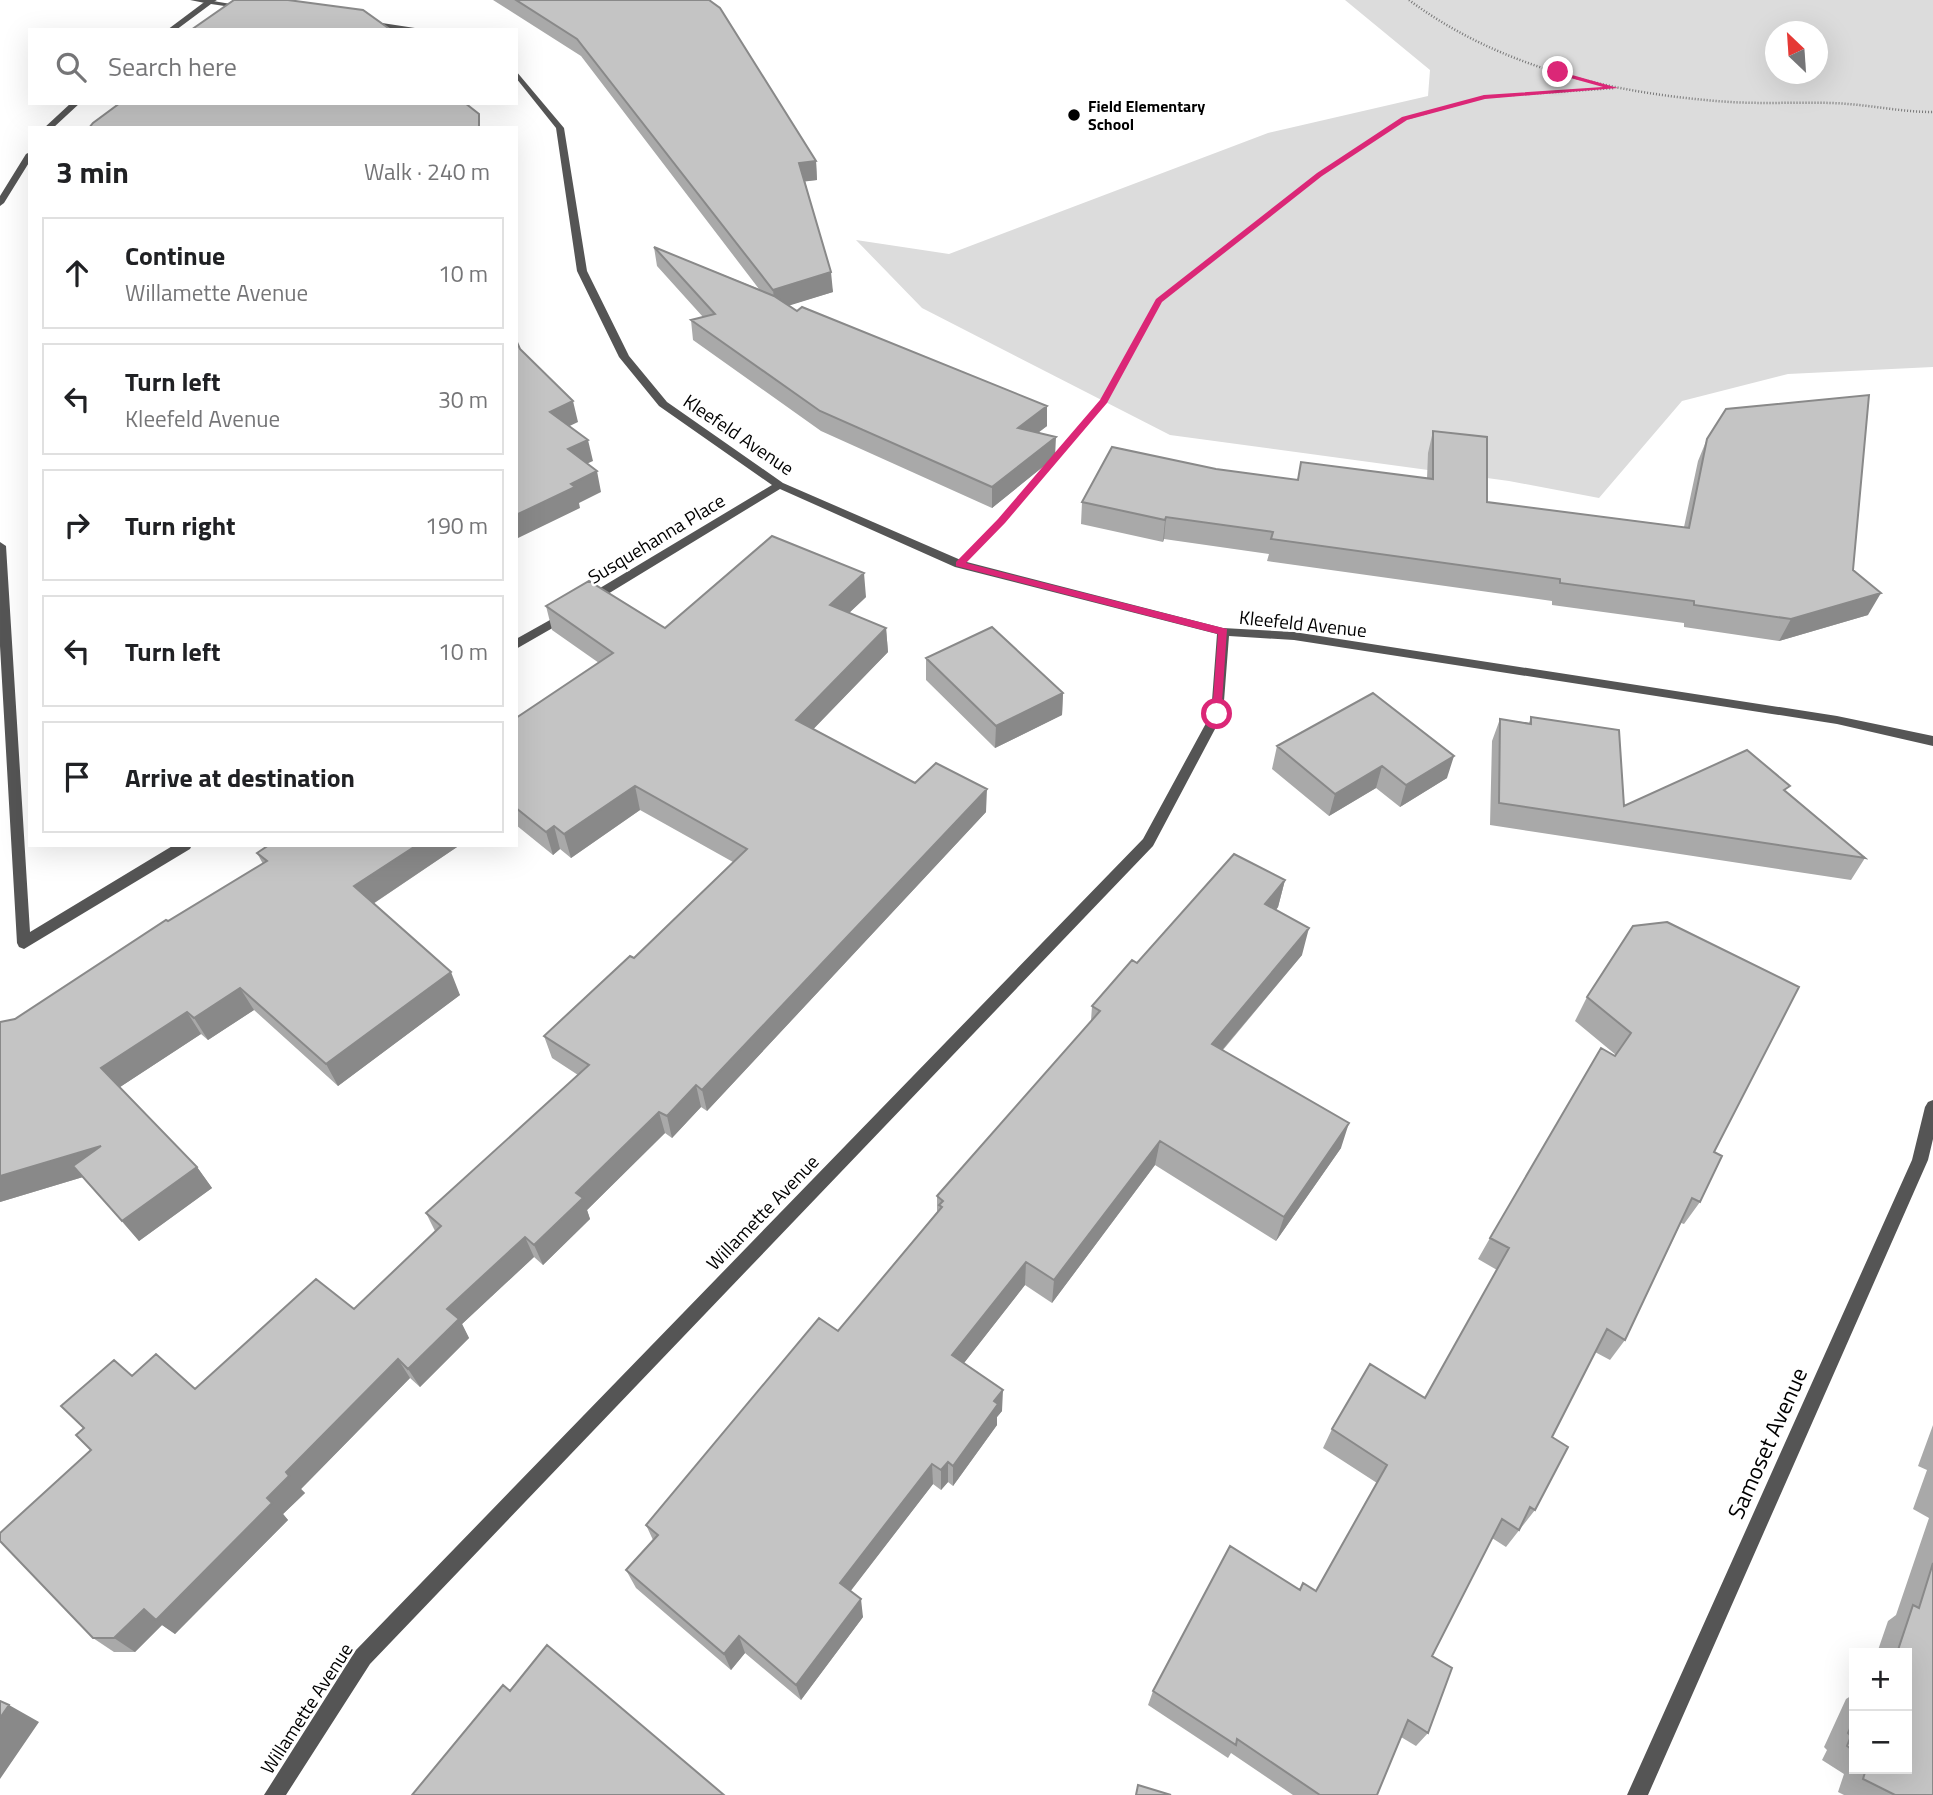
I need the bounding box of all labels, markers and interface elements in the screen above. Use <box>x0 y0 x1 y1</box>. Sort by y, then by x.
north arrow <box>1765 21 1828 84</box>
search box <box>28 28 518 105</box>
text: Search here <box>108 47 237 86</box>
icon: search <box>52 48 90 86</box>
route end <box>1542 56 1573 87</box>
place label: Field Elementary School <box>1088 94 1205 136</box>
marker: Field Elementary School <box>1066 107 1082 123</box>
text: 3 min <box>56 149 129 195</box>
text: Walk · 240 m <box>364 154 490 189</box>
text: Continue <box>125 236 225 275</box>
icon: ahead <box>58 254 96 292</box>
text: 10 m <box>438 256 488 291</box>
text: Willamette Avenue <box>125 275 308 310</box>
text: Turn left <box>125 362 220 401</box>
icon: left <box>58 380 96 418</box>
text: 30 m <box>438 382 488 417</box>
street label: Kleefeld Avenue <box>678 386 800 482</box>
text: Kleefeld Avenue <box>125 401 280 436</box>
street label: Susquehanna Place <box>582 485 730 591</box>
icon: right <box>58 506 96 544</box>
text: Turn right <box>125 506 236 545</box>
text: 190 m <box>425 508 488 543</box>
street label: Kleefeld Avenue <box>1238 602 1368 644</box>
icon: left <box>58 632 96 670</box>
text: Turn left <box>125 632 220 671</box>
text: 10 m <box>438 634 488 669</box>
route start <box>1201 698 1232 729</box>
icon: arrive <box>58 758 96 796</box>
text: Arrive at destination <box>125 758 355 797</box>
street label: Willamette Avenue <box>699 1148 825 1276</box>
street label: Samoset Avenue <box>1718 1362 1816 1524</box>
street label: Willamette Avenue <box>253 1637 359 1779</box>
map controls <box>1849 1648 1912 1774</box>
button: + <box>1849 1648 1912 1711</box>
button: − <box>1849 1711 1912 1774</box>

